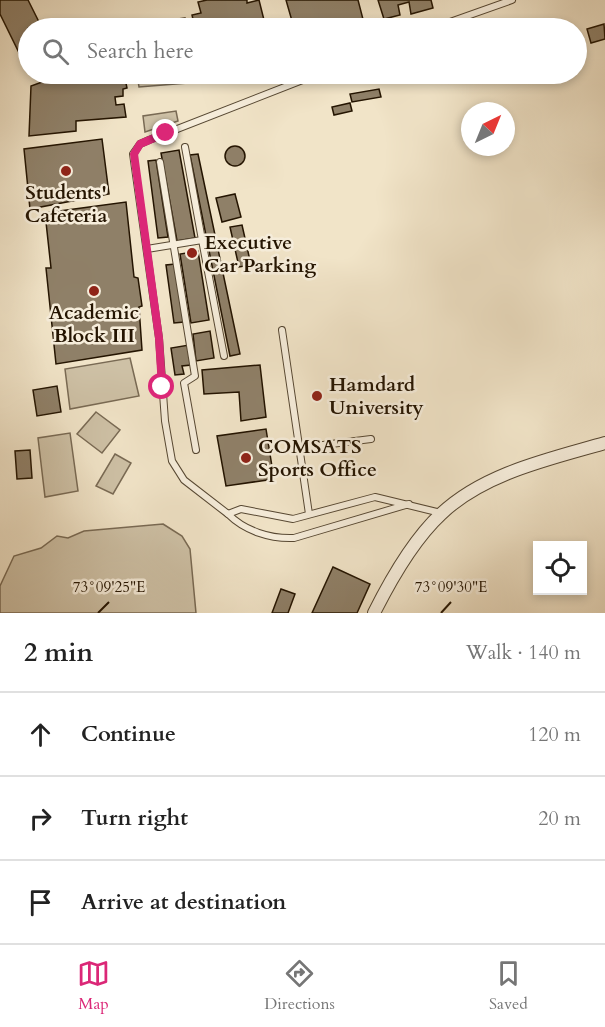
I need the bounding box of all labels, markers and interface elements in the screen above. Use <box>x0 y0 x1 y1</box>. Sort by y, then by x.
search box <box>18 18 587 84</box>
icon: search <box>39 35 72 68</box>
text: Search here <box>87 36 194 66</box>
north arrow <box>461 102 515 156</box>
route end <box>152 119 178 145</box>
marker: Students' Cafeteria <box>59 164 73 178</box>
place label: Students' Cafeteria <box>25 179 107 229</box>
place label: Executive Car Parking <box>204 229 316 279</box>
marker: Executive Car Parking <box>185 246 199 260</box>
marker: Academic Block III <box>87 284 101 298</box>
place label: Academic Block III <box>49 299 139 349</box>
place label: Hamdard University <box>329 371 424 421</box>
route start <box>148 373 174 399</box>
marker: Hamdard University <box>310 389 324 403</box>
place label: COMSATS Sports Office <box>258 433 377 483</box>
marker: COMSATS Sports Office <box>239 451 253 465</box>
map controls <box>533 541 587 595</box>
button: locate <box>533 541 587 595</box>
text: 73°09'25"E <box>73 577 145 597</box>
text: 73°09'30"E <box>415 577 487 597</box>
text: 2 min <box>24 635 93 670</box>
text: Walk · 140 m <box>466 639 581 666</box>
icon: ahead <box>24 718 57 751</box>
text: Continue <box>81 719 176 749</box>
text: 120 m <box>528 721 581 748</box>
icon: right <box>24 802 57 835</box>
text: Turn right <box>81 803 188 833</box>
text: 20 m <box>538 805 581 832</box>
icon: arrive <box>24 886 57 919</box>
text: Arrive at destination <box>81 887 286 917</box>
tab: Map <box>77 957 110 1015</box>
tab: Directions <box>264 957 335 1015</box>
tab: Saved <box>489 957 528 1015</box>

